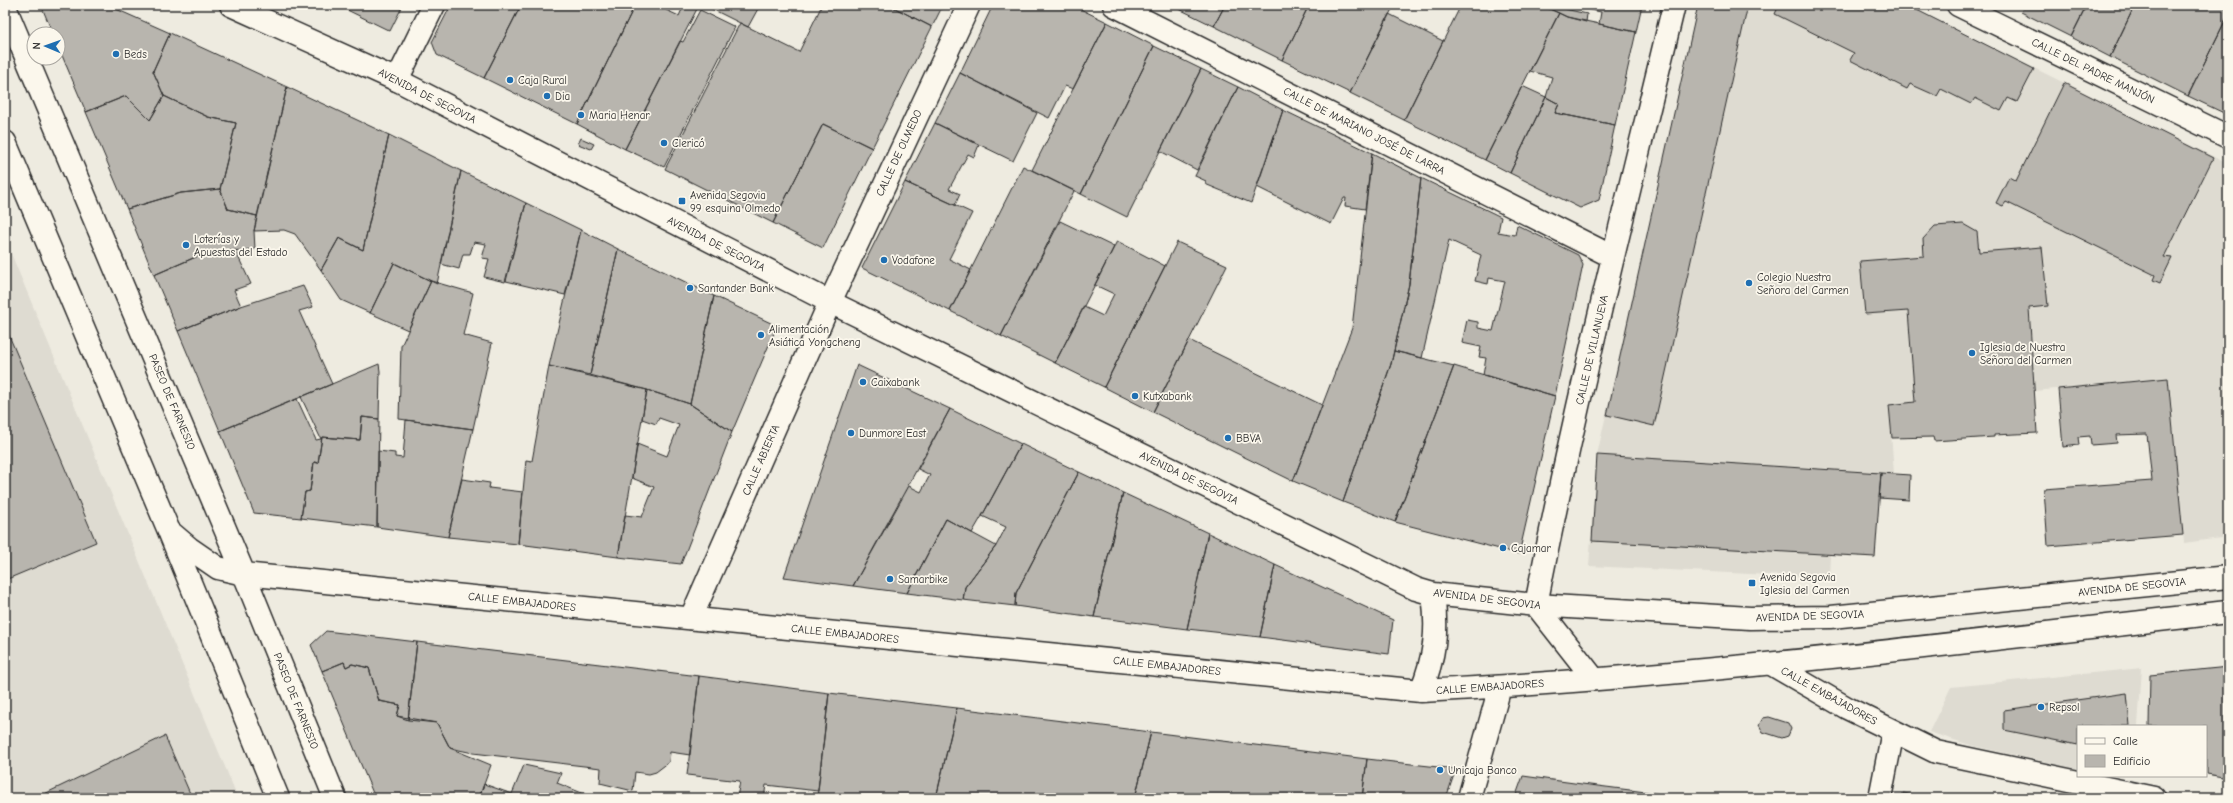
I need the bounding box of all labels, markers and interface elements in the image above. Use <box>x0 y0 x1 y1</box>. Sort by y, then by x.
north arrow <box>26 26 66 66</box>
street label: CALLE DEL PADRE MANJÓN <box>2029 35 2157 106</box>
text: N <box>30 42 43 49</box>
place label: Beds <box>124 48 147 61</box>
marker: Beds <box>111 49 121 59</box>
street label: AVENIDA DE SEGOVIA <box>376 66 479 127</box>
place label: Caja Rural <box>518 74 567 87</box>
marker: Caja Rural <box>505 75 515 85</box>
street label: CALLE DE MARIANO JOSÉ DE LARRA <box>1281 84 1448 178</box>
place label: Dia <box>555 90 570 103</box>
marker: Dia <box>542 91 552 101</box>
street label: CALLE DE OLMEDO <box>873 108 925 198</box>
place label: Maria Henar <box>589 109 650 122</box>
marker: Maria Henar <box>576 110 586 120</box>
place label: Clericó <box>672 137 705 150</box>
marker: Clericó <box>659 138 669 148</box>
place label: Avenida Segovia 99 esquina Olmedo <box>690 189 781 215</box>
marker: Avenida Segovia 99 esquina Olmedo <box>677 196 687 206</box>
street label: AVENIDA DE SEGOVIA <box>665 214 768 275</box>
place label: Loterías y Apuestas del Estado <box>194 233 288 259</box>
marker: Loterías y Apuestas del Estado <box>181 240 191 250</box>
place label: Vodafone <box>892 254 935 267</box>
marker: Vodafone <box>879 255 889 265</box>
place label: Colegio Nuestra Señora del Carmen <box>1757 271 1849 297</box>
marker: Colegio Nuestra Señora del Carmen <box>1744 278 1754 288</box>
place label: Santander Bank <box>698 282 774 295</box>
marker: Santander Bank <box>685 283 695 293</box>
street label: CALLE DE VILLANUEVA <box>1573 293 1611 406</box>
place label: Alimentación Asiática Yongcheng <box>769 323 861 349</box>
marker: Alimentación Asiática Yongcheng <box>756 330 766 340</box>
place label: Iglesia de Nuestra Señora del Carmen <box>1980 341 2072 367</box>
marker: Iglesia de Nuestra Señora del Carmen <box>1967 348 1977 358</box>
street label: PASEO DE FARNESIO <box>146 352 198 452</box>
place label: Caixabank <box>871 376 920 389</box>
marker: Caixabank <box>858 377 868 387</box>
place label: Kutxabank <box>1143 390 1192 403</box>
marker: Kutxabank <box>1130 391 1140 401</box>
street label: CALLE ABIERTA <box>740 422 783 498</box>
place label: Dunmore East <box>859 427 927 440</box>
marker: Dunmore East <box>846 428 856 438</box>
place label: BBVA <box>1236 432 1262 445</box>
marker: BBVA <box>1223 433 1233 443</box>
street label: AVENIDA DE SEGOVIA <box>1138 448 1241 508</box>
place label: Cajamar <box>1511 542 1551 555</box>
marker: Cajamar <box>1498 543 1508 553</box>
place label: Avenida Segovia Iglesia del Carmen <box>1760 571 1849 597</box>
place label: Samarbike <box>898 573 948 586</box>
marker: Samarbike <box>885 574 895 584</box>
street label: AVENIDA DE SEGOVIA <box>2078 575 2187 599</box>
marker: Avenida Segovia Iglesia del Carmen <box>1747 578 1757 588</box>
street label: AVENIDA DE SEGOVIA <box>1433 586 1542 612</box>
street label: CALLE EMBAJADORES <box>468 590 576 614</box>
street label: AVENIDA DE SEGOVIA <box>1756 608 1865 624</box>
street label: CALLE EMBAJADORES <box>791 622 899 646</box>
street label: PASEO DE FARNESIO <box>271 651 321 751</box>
street label: CALLE EMBAJADORES <box>1113 654 1221 678</box>
street label: CALLE EMBAJADORES <box>1779 664 1879 728</box>
street label: CALLE EMBAJADORES <box>1436 677 1544 697</box>
place label: Repsol <box>2049 701 2079 714</box>
marker: Repsol <box>2036 702 2046 712</box>
legend <box>2077 725 2207 777</box>
text: Calle <box>2113 734 2138 748</box>
text: Edificio <box>2113 754 2150 768</box>
place label: Unicaja Banco <box>1448 764 1517 777</box>
marker: Unicaja Banco <box>1435 765 1445 775</box>

